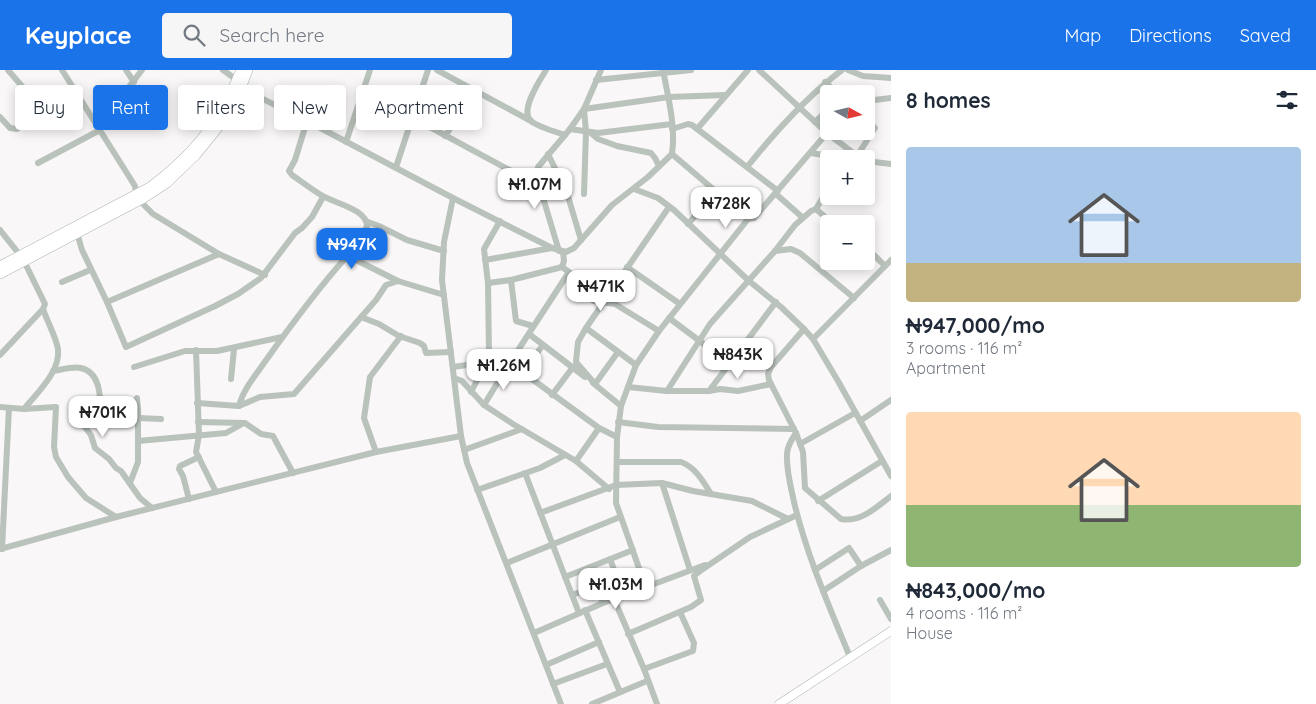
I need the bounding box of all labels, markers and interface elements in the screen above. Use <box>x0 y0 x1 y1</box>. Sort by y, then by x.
search box <box>162 13 512 58</box>
text: Keyplace <box>25 20 132 50</box>
icon: search <box>180 21 208 49</box>
text: Search here <box>220 23 325 47</box>
text: Map <box>1064 24 1101 47</box>
text: Directions <box>1129 24 1212 47</box>
text: Saved <box>1240 24 1291 47</box>
chip: Buy <box>15 85 83 130</box>
chip: Rent <box>93 85 168 130</box>
chip: Filters <box>178 85 264 130</box>
chip: New <box>274 85 346 130</box>
chip: Apartment <box>356 85 482 130</box>
north arrow <box>820 85 875 140</box>
map controls <box>820 85 875 270</box>
icon: filters <box>1273 86 1301 114</box>
text: 8 homes <box>906 87 991 113</box>
button: + <box>820 150 875 205</box>
pin: ₦1.07M <box>494 168 576 210</box>
text: ₦1.07M <box>508 174 562 194</box>
icon: home <box>1059 180 1149 270</box>
pin: ₦728K <box>691 186 761 229</box>
text: ₦728K <box>702 193 750 213</box>
button: − <box>820 215 875 270</box>
pin: ₦947K <box>317 228 387 270</box>
text: ₦947K <box>327 234 377 254</box>
pin: ₦471K <box>566 270 636 312</box>
text: ₦471K <box>578 276 624 296</box>
text: ₦947,000/mo <box>906 312 1045 338</box>
pin: ₦843K <box>703 338 773 380</box>
text: 3 rooms · 116 m² <box>906 338 1022 358</box>
text: ₦843K <box>713 344 763 364</box>
pin: ₦1.26M <box>463 348 545 391</box>
text: ₦1.26M <box>477 355 531 375</box>
text: Apartment <box>906 358 986 378</box>
pin: ₦701K <box>68 396 138 438</box>
text: ₦701K <box>79 402 127 422</box>
icon: home <box>1059 445 1149 535</box>
pin: ₦1.03M <box>575 568 657 610</box>
text: ₦1.03M <box>589 574 643 594</box>
text: ₦843,000/mo <box>906 577 1045 603</box>
text: 4 rooms · 116 m² <box>906 603 1022 623</box>
text: House <box>906 623 953 643</box>

